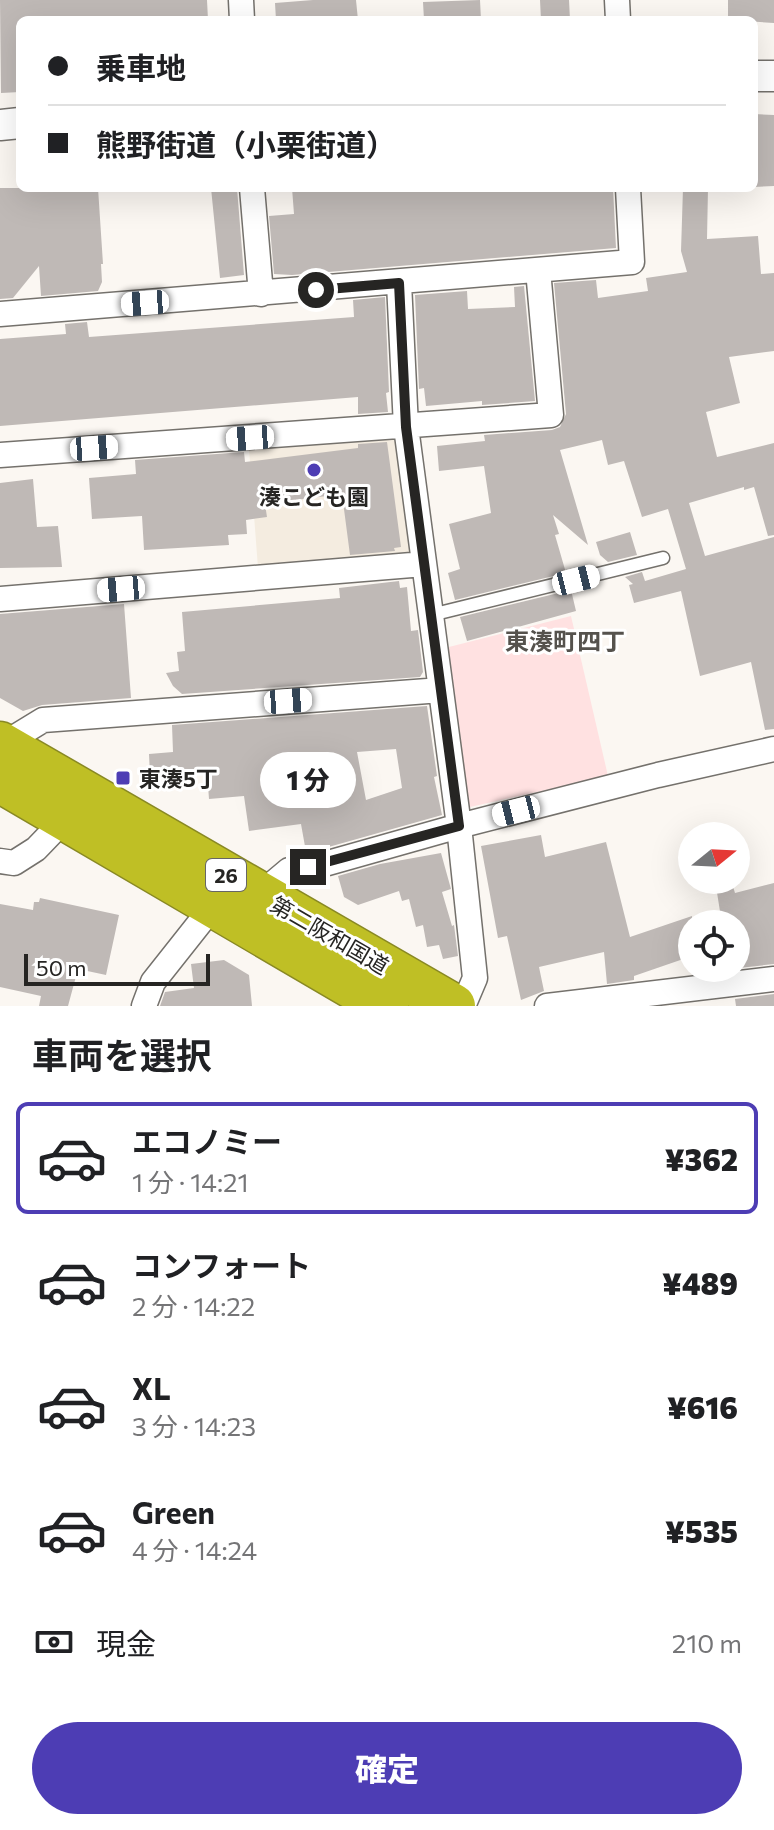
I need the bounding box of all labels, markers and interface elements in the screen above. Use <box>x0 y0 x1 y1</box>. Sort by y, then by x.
text: 乗車地 <box>96 48 186 85</box>
text: 熊野街道（小栗街道） <box>96 125 396 162</box>
route start <box>298 272 334 308</box>
car <box>120 289 170 317</box>
car <box>225 424 275 452</box>
car <box>69 434 119 462</box>
marker: 湊こども園 <box>305 461 323 479</box>
place label: 湊こども園 <box>259 483 369 510</box>
car <box>550 563 602 597</box>
car <box>96 575 146 603</box>
district label: 東湊町四丁 <box>505 626 625 655</box>
car <box>263 687 313 715</box>
callout: 1 分 <box>260 751 356 807</box>
text: 1 分 <box>286 764 330 795</box>
place label: 東湊5丁 <box>139 765 218 792</box>
marker: 東湊5丁 <box>114 769 132 787</box>
car <box>490 794 542 828</box>
north arrow <box>678 822 750 894</box>
map controls <box>678 822 750 982</box>
route end <box>290 849 326 885</box>
road number: 26 <box>206 859 246 891</box>
street label: 第二阪和国道 <box>266 890 394 980</box>
button: locate <box>678 910 750 982</box>
scale bar <box>24 950 210 986</box>
text: 50 m <box>36 954 86 981</box>
text: 車両を選択 <box>32 1032 212 1076</box>
icon: car <box>36 1122 108 1194</box>
text: エコノミー <box>132 1122 282 1159</box>
text: ¥362 <box>665 1140 738 1177</box>
text: 1 分 · 14:21 <box>132 1166 249 1197</box>
icon: car <box>36 1246 108 1318</box>
text: コンフォート <box>132 1246 311 1283</box>
text: ¥489 <box>662 1264 738 1301</box>
text: 2 分 · 14:22 <box>132 1290 255 1321</box>
text: XL <box>132 1369 171 1406</box>
icon: car <box>36 1370 108 1442</box>
text: ¥616 <box>667 1388 738 1425</box>
text: 3 分 · 14:23 <box>132 1410 256 1441</box>
text: Green <box>132 1493 215 1530</box>
icon: car <box>36 1494 108 1566</box>
text: ¥535 <box>665 1512 738 1549</box>
text: 4 分 · 14:24 <box>132 1534 257 1565</box>
icon: cash <box>32 1620 76 1664</box>
text: 現金 <box>96 1624 156 1661</box>
text: 210 m <box>672 1627 742 1658</box>
button: 確定 <box>32 1722 742 1814</box>

